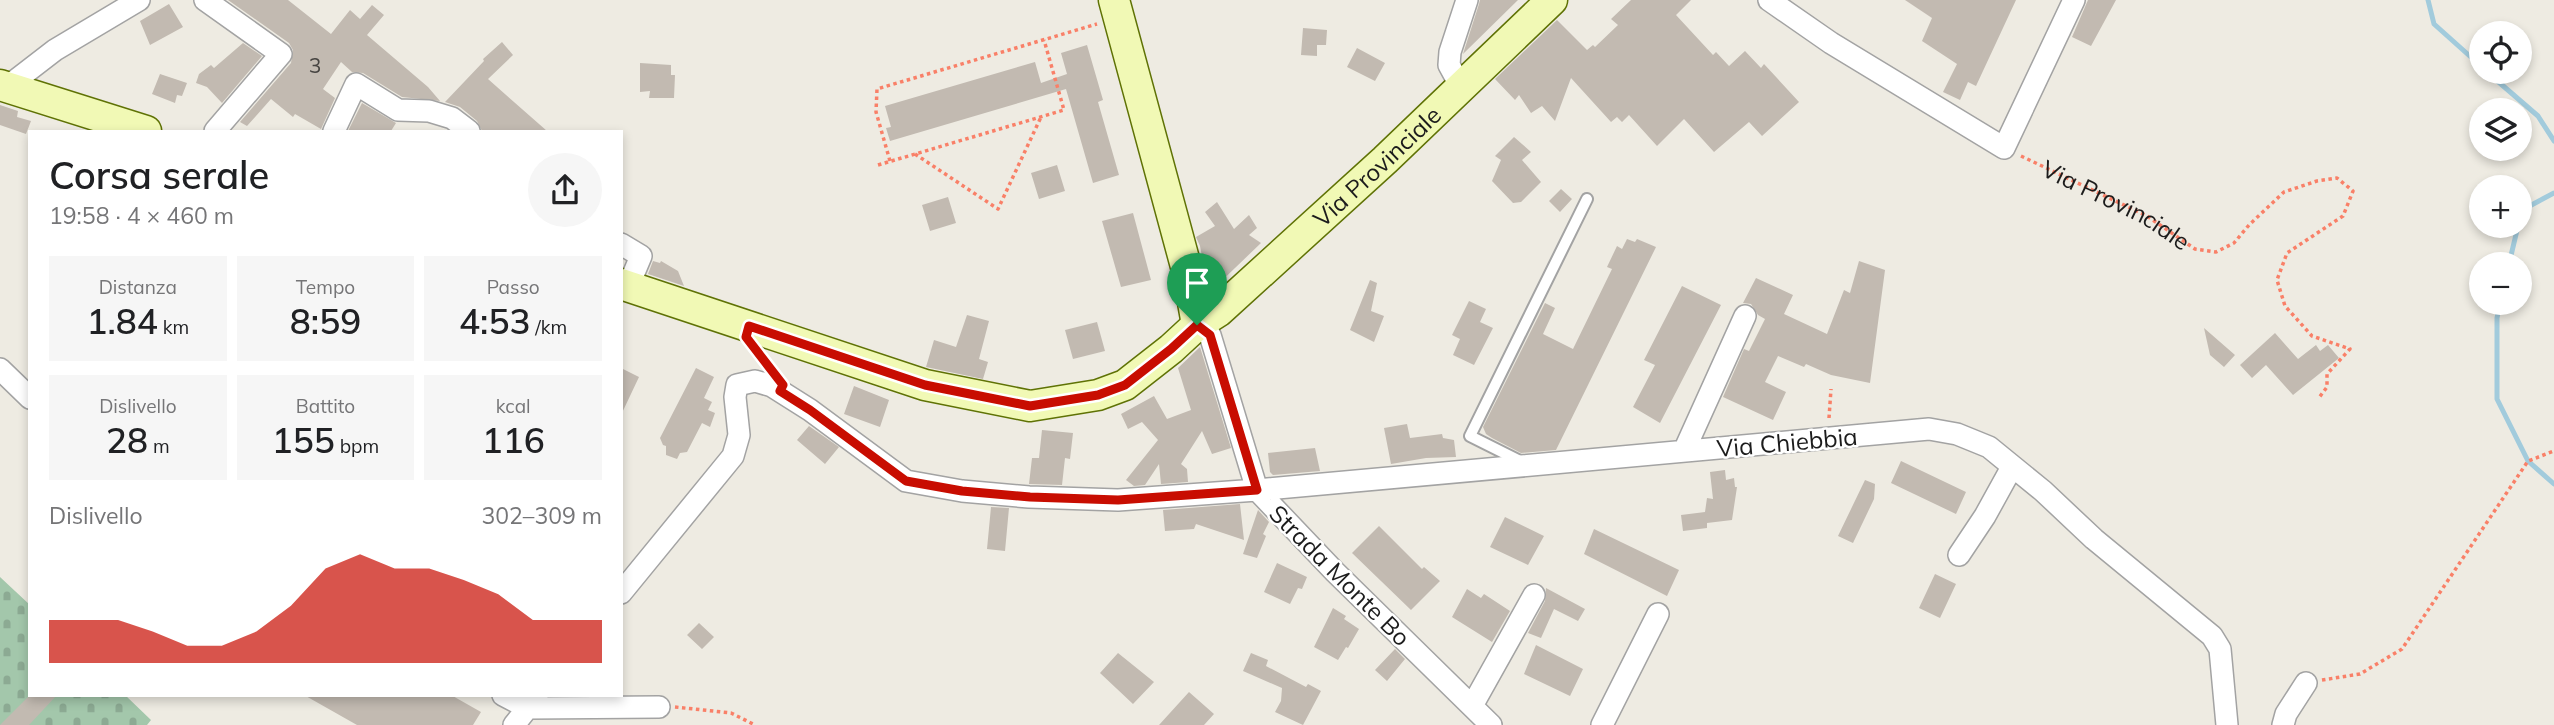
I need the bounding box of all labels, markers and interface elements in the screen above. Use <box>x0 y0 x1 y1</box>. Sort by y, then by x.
map controls <box>2469 21 2532 315</box>
button: locate <box>2469 21 2532 84</box>
house number: 3 <box>309 52 321 78</box>
button: layers <box>2469 98 2532 161</box>
street label: Via Provinciale <box>1307 100 1447 233</box>
text: Corsa serale <box>49 151 269 199</box>
button: share <box>528 153 602 227</box>
street label: Via Provinciale <box>2037 153 2196 256</box>
button: + <box>2469 175 2532 238</box>
text: 19:58 · 4 × 460 m <box>49 201 234 230</box>
button: − <box>2469 252 2532 315</box>
pin <box>1167 253 1227 325</box>
icon: arrive <box>1178 264 1216 302</box>
text: Distanza <box>99 275 177 299</box>
text: Tempo <box>296 275 355 299</box>
text: Passo <box>487 275 540 299</box>
text: 1.84 <box>86 299 158 343</box>
text: 8:59 <box>290 299 361 343</box>
text: 4:53 <box>459 299 530 343</box>
text: km <box>158 315 189 339</box>
text: /km <box>530 315 567 339</box>
text: Dislivello <box>99 394 177 418</box>
text: Battito <box>296 394 355 418</box>
text: kcal <box>496 394 531 418</box>
text: 28 <box>106 418 148 462</box>
text: 155 <box>272 418 335 462</box>
text: 116 <box>482 418 545 462</box>
street label: Via Chiebbia <box>1715 421 1859 463</box>
text: m <box>148 434 170 458</box>
text: bpm <box>335 434 379 458</box>
street label: Strada Monte Bo <box>1263 498 1417 652</box>
text: Dislivello <box>49 501 143 530</box>
text: 302–309 m <box>481 501 602 530</box>

